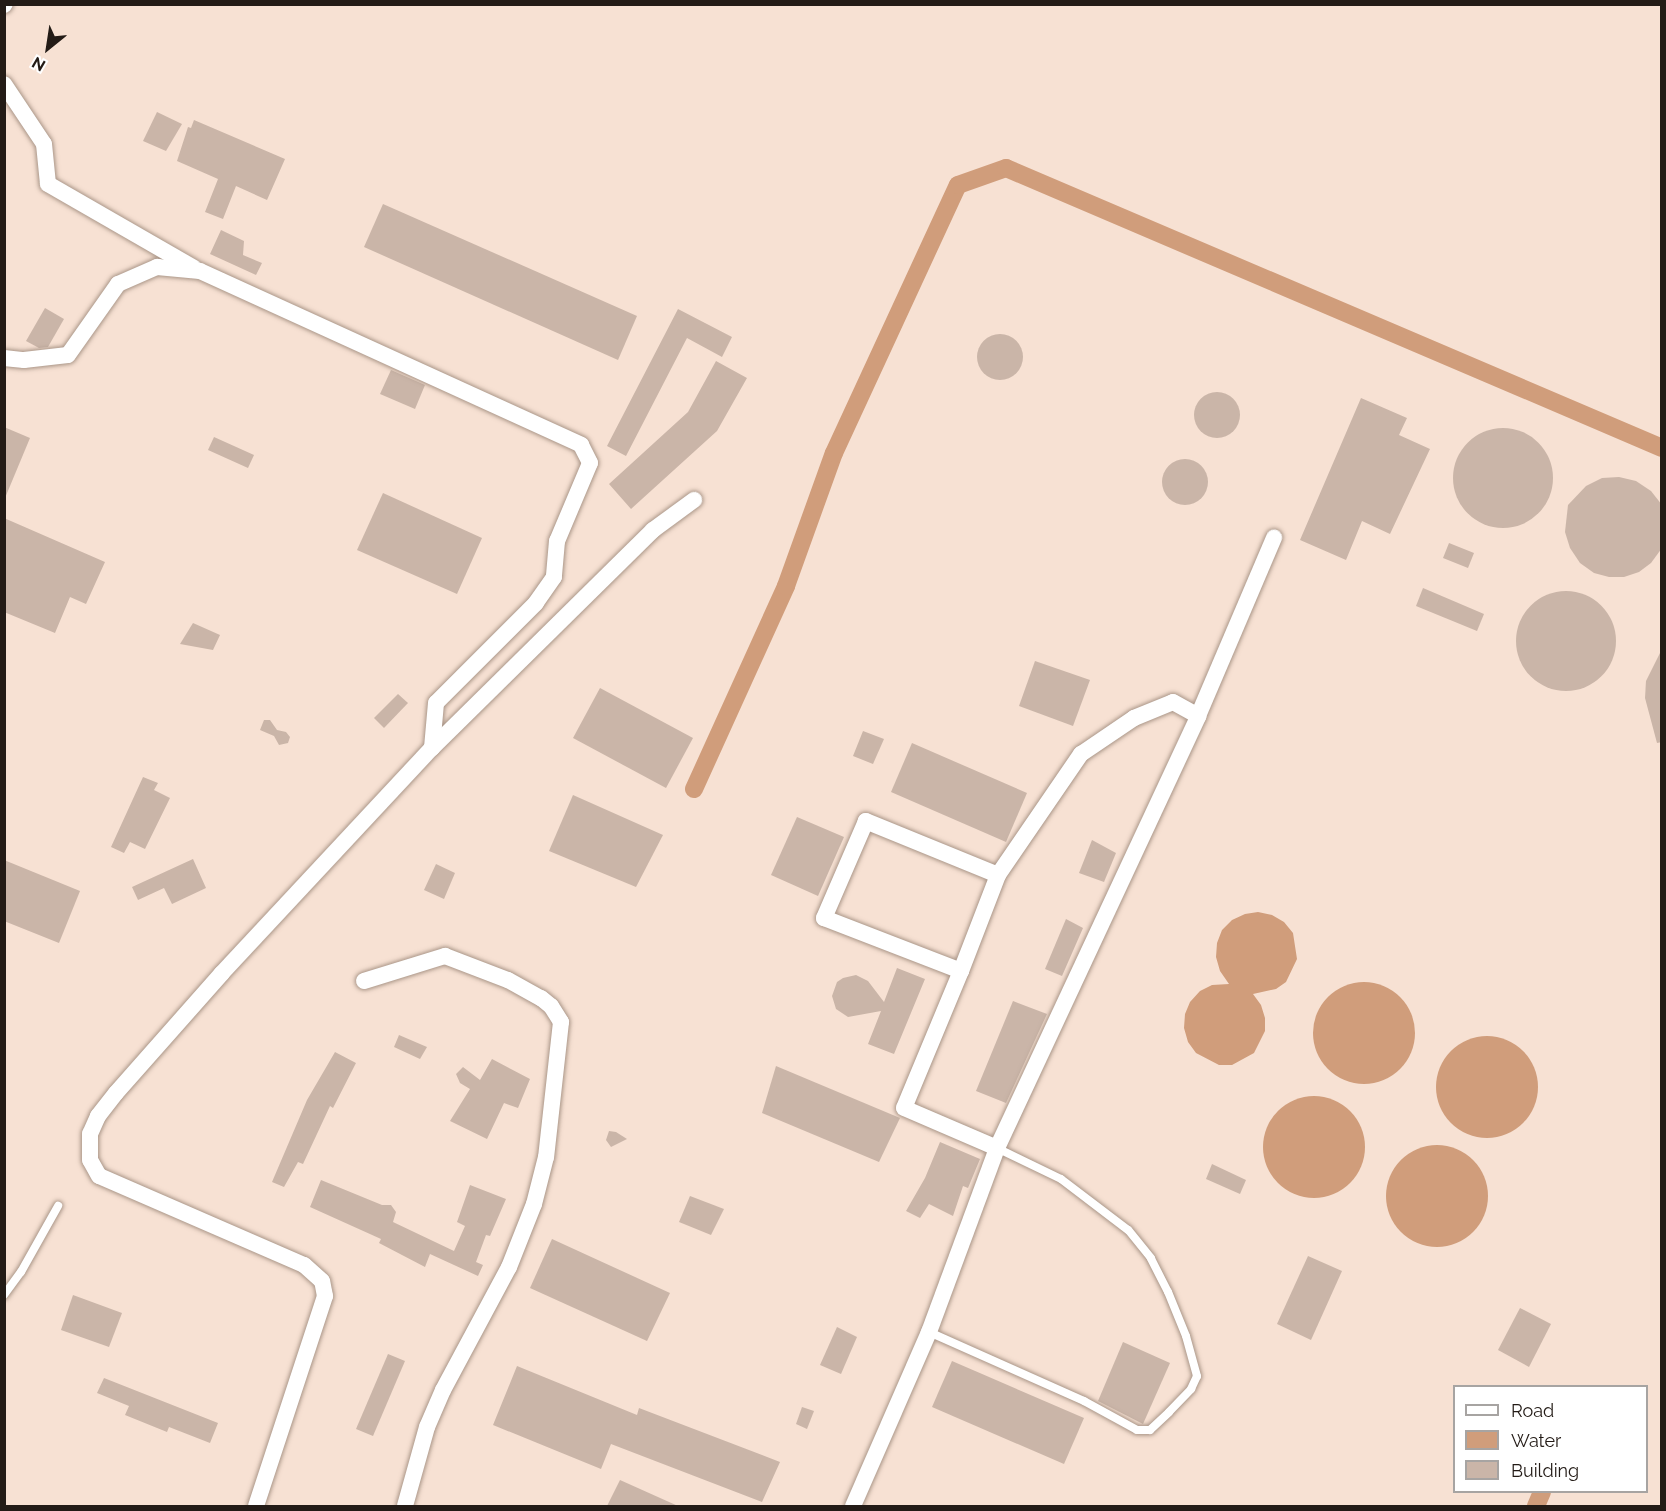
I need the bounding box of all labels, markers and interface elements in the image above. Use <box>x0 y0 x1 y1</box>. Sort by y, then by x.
north arrow <box>18 18 78 78</box>
text: N <box>29 53 49 75</box>
legend <box>1453 1385 1648 1493</box>
text: Road <box>1511 1400 1554 1421</box>
text: Water <box>1511 1430 1561 1451</box>
text: Building <box>1511 1460 1579 1481</box>

